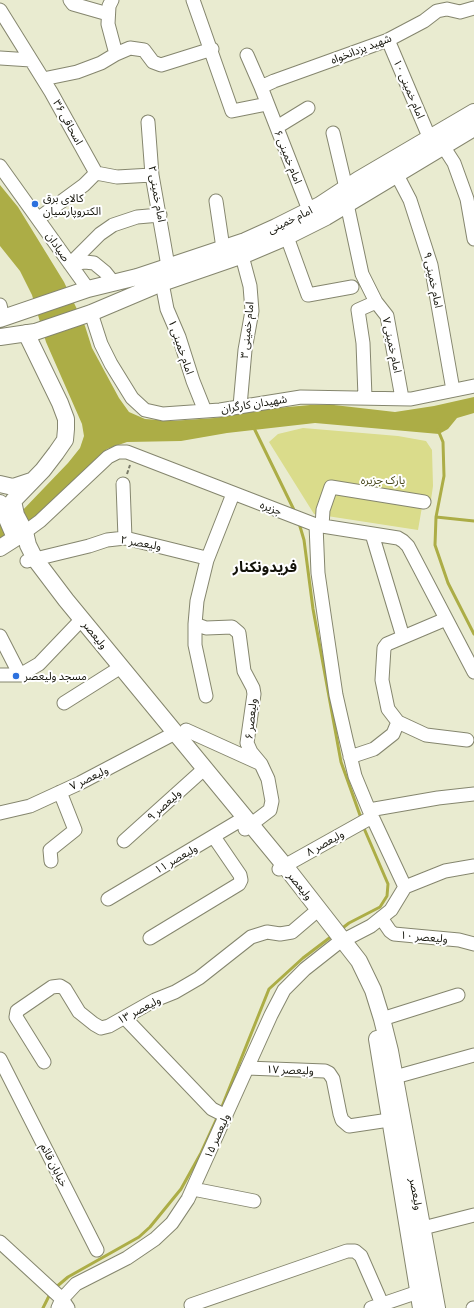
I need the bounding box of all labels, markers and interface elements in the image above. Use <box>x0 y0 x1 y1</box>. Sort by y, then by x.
street label: شهید یزدانخواه <box>329 31 393 67</box>
street label: امام خمینی ۱۰ <box>391 57 427 121</box>
street label: اسحاقی ۳۶ <box>50 97 86 147</box>
street label: امام خمینی ۶ <box>271 128 305 186</box>
street label: امام خمینی ۲ <box>146 165 168 223</box>
place label: کالای برق الکتروپارسیان <box>43 191 101 217</box>
marker: کالای برق الکتروپارسیان <box>30 199 40 209</box>
street label: امام خمینی <box>265 204 315 236</box>
street label: صیادان <box>43 230 73 264</box>
street label: امام خمینی ۹ <box>421 251 445 309</box>
street label: امام خمینی ۳ <box>237 301 257 359</box>
street label: امام خمینی ۷ <box>380 316 404 374</box>
street label: امام خمینی ۱ <box>165 318 197 376</box>
street label: شهیدان کارگران <box>220 392 288 416</box>
park label: پارک جزیره <box>361 473 405 487</box>
street label: جزیره <box>258 498 284 518</box>
street label: ولیعصر ۲ <box>120 533 162 553</box>
district label: فریدونکنار <box>233 558 297 576</box>
street label: ولیعصر <box>80 618 110 652</box>
place label: مسجد ولیعصر <box>24 669 87 683</box>
marker: مسجد ولیعصر <box>11 671 21 681</box>
street label: ولیعصر ۶ <box>242 698 260 740</box>
street label: ولیعصر ۷ <box>68 763 110 793</box>
street label: ولیعصر ۹ <box>144 786 184 824</box>
street label: ولیعصر ۸ <box>304 827 346 859</box>
street label: ولیعصر ۱۱ <box>152 841 200 877</box>
street label: ولیعصر <box>285 869 315 903</box>
street label: ولیعصر ۱۰ <box>400 928 448 946</box>
street label: ولیعصر ۱۳ <box>115 993 163 1027</box>
street label: ولیعصر ۱۷ <box>266 1063 314 1077</box>
street label: ولیعصر ۱۵ <box>201 1112 233 1160</box>
street label: خیابان قائم <box>37 1141 71 1189</box>
street label: ولیعصر <box>407 1177 425 1211</box>

